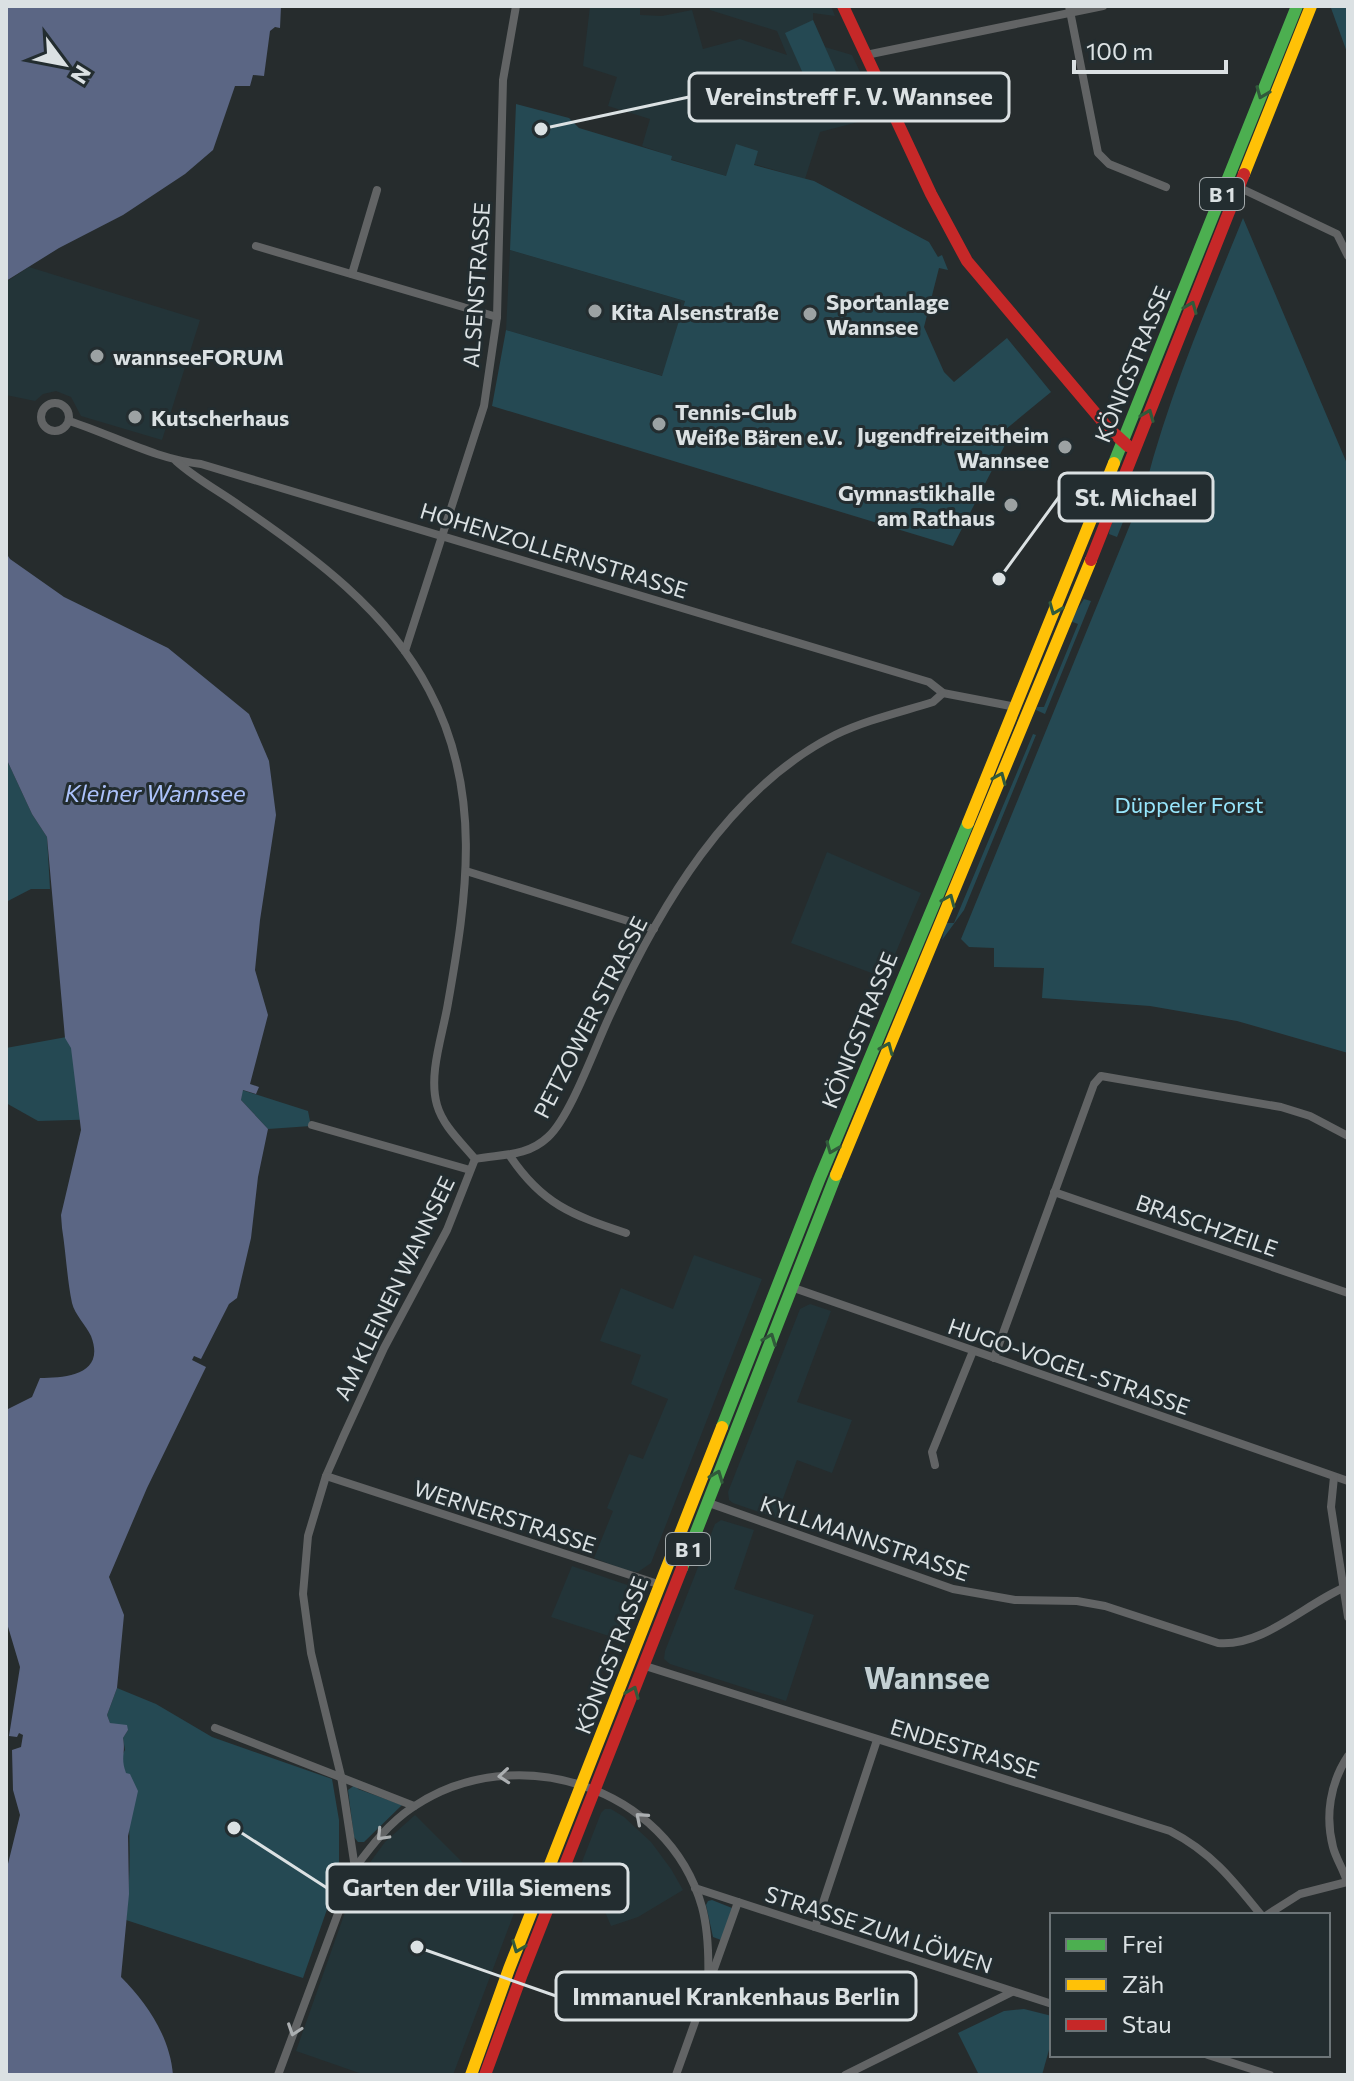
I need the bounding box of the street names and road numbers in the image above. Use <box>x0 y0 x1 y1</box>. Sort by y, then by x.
road number: B 1 <box>1200 178 1244 210</box>
street label: ALSENSTRASSE <box>457 201 495 369</box>
street label: KÖNIGSTRASSE <box>1088 282 1176 446</box>
street label: HOHENZOLLERNSTRASSE <box>417 496 691 604</box>
street label: PETZOWER STRASSE <box>527 912 653 1122</box>
street label: KÖNIGSTRASSE <box>815 948 903 1112</box>
street label: AM KLEINEN WANNSEE <box>328 1172 460 1404</box>
street label: BRASCHZEILE <box>1133 1188 1281 1262</box>
street label: HUGO-VOGEL-STRASSE <box>945 1312 1193 1420</box>
street label: WERNERSTRASSE <box>410 1474 600 1558</box>
street label: KYLLMANNSTRASSE <box>757 1490 973 1586</box>
road number: B 1 <box>666 1533 710 1565</box>
street label: KÖNIGSTRASSE <box>569 1573 653 1737</box>
street label: ENDESTRASSE <box>887 1713 1043 1783</box>
street label: STRASSE ZUM LÖWEN <box>762 1879 996 1979</box>

